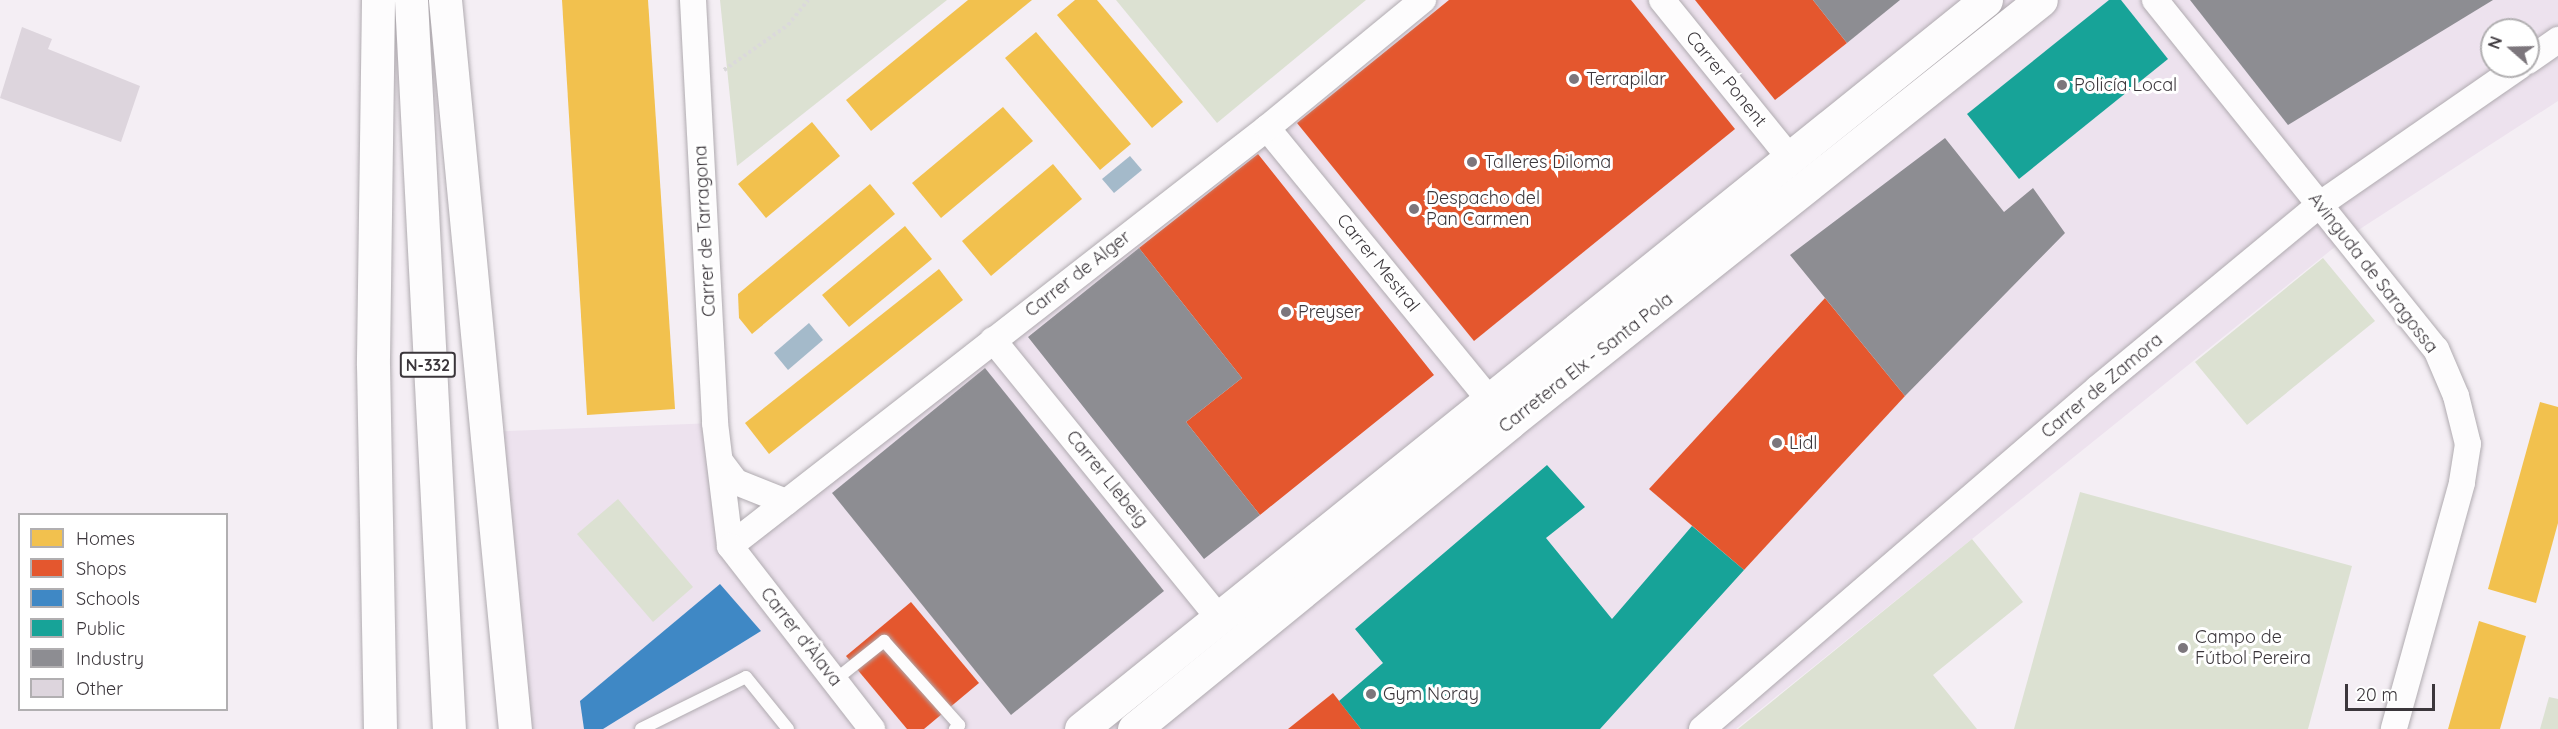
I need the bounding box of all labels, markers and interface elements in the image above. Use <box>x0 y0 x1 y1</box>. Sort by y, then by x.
north arrow <box>2480 18 2540 78</box>
street label: Carrer Ponent <box>1681 27 1771 131</box>
text: N <box>2484 34 2506 51</box>
place label: Terrapilar <box>1586 68 1666 90</box>
marker: Terrapilar <box>1567 72 1581 86</box>
place label: Policía Local <box>2074 74 2177 96</box>
marker: Policía Local <box>2055 78 2069 92</box>
street label: Carrer de Tarragona <box>690 145 720 317</box>
place label: Talleres Diloma <box>1484 151 1611 173</box>
marker: Talleres Diloma <box>1465 155 1479 169</box>
place label: Despacho del Pan Carmen <box>1426 188 1540 230</box>
street label: Avinguda de Saragossa <box>2304 189 2442 357</box>
marker: Despacho del Pan Carmen <box>1407 202 1421 216</box>
street label: Carrer Mestral <box>1332 210 1424 316</box>
street label: Carrer de Alger <box>1021 226 1135 322</box>
street label: Carretera Elx - Santa Pola <box>1495 288 1677 438</box>
place label: Preyser <box>1298 301 1361 323</box>
marker: Preyser <box>1279 305 1293 319</box>
street label: Carrer de Zamora <box>2037 329 2167 443</box>
road number: N-332 <box>400 352 456 378</box>
street label: Carrer Llebeig <box>1061 426 1153 532</box>
place label: Lidl <box>1789 432 1817 454</box>
marker: Lidl <box>1770 436 1784 450</box>
legend <box>18 513 228 711</box>
text: Homes <box>76 527 135 550</box>
text: Shops <box>76 557 127 580</box>
street label: Carrer d'Àlava <box>756 583 846 691</box>
text: Schools <box>76 587 140 610</box>
text: Public <box>76 617 125 640</box>
place label: Campo de Fútbol Pereira <box>2195 627 2311 670</box>
marker: Campo de Fútbol Pereira <box>2176 641 2190 655</box>
text: Industry <box>76 647 144 670</box>
scale bar <box>2348 672 2438 710</box>
text: Other <box>76 677 123 700</box>
place label: Gym Noray <box>1383 683 1479 705</box>
text: 20 m <box>2356 683 2398 706</box>
marker: Gym Noray <box>1364 687 1378 701</box>

